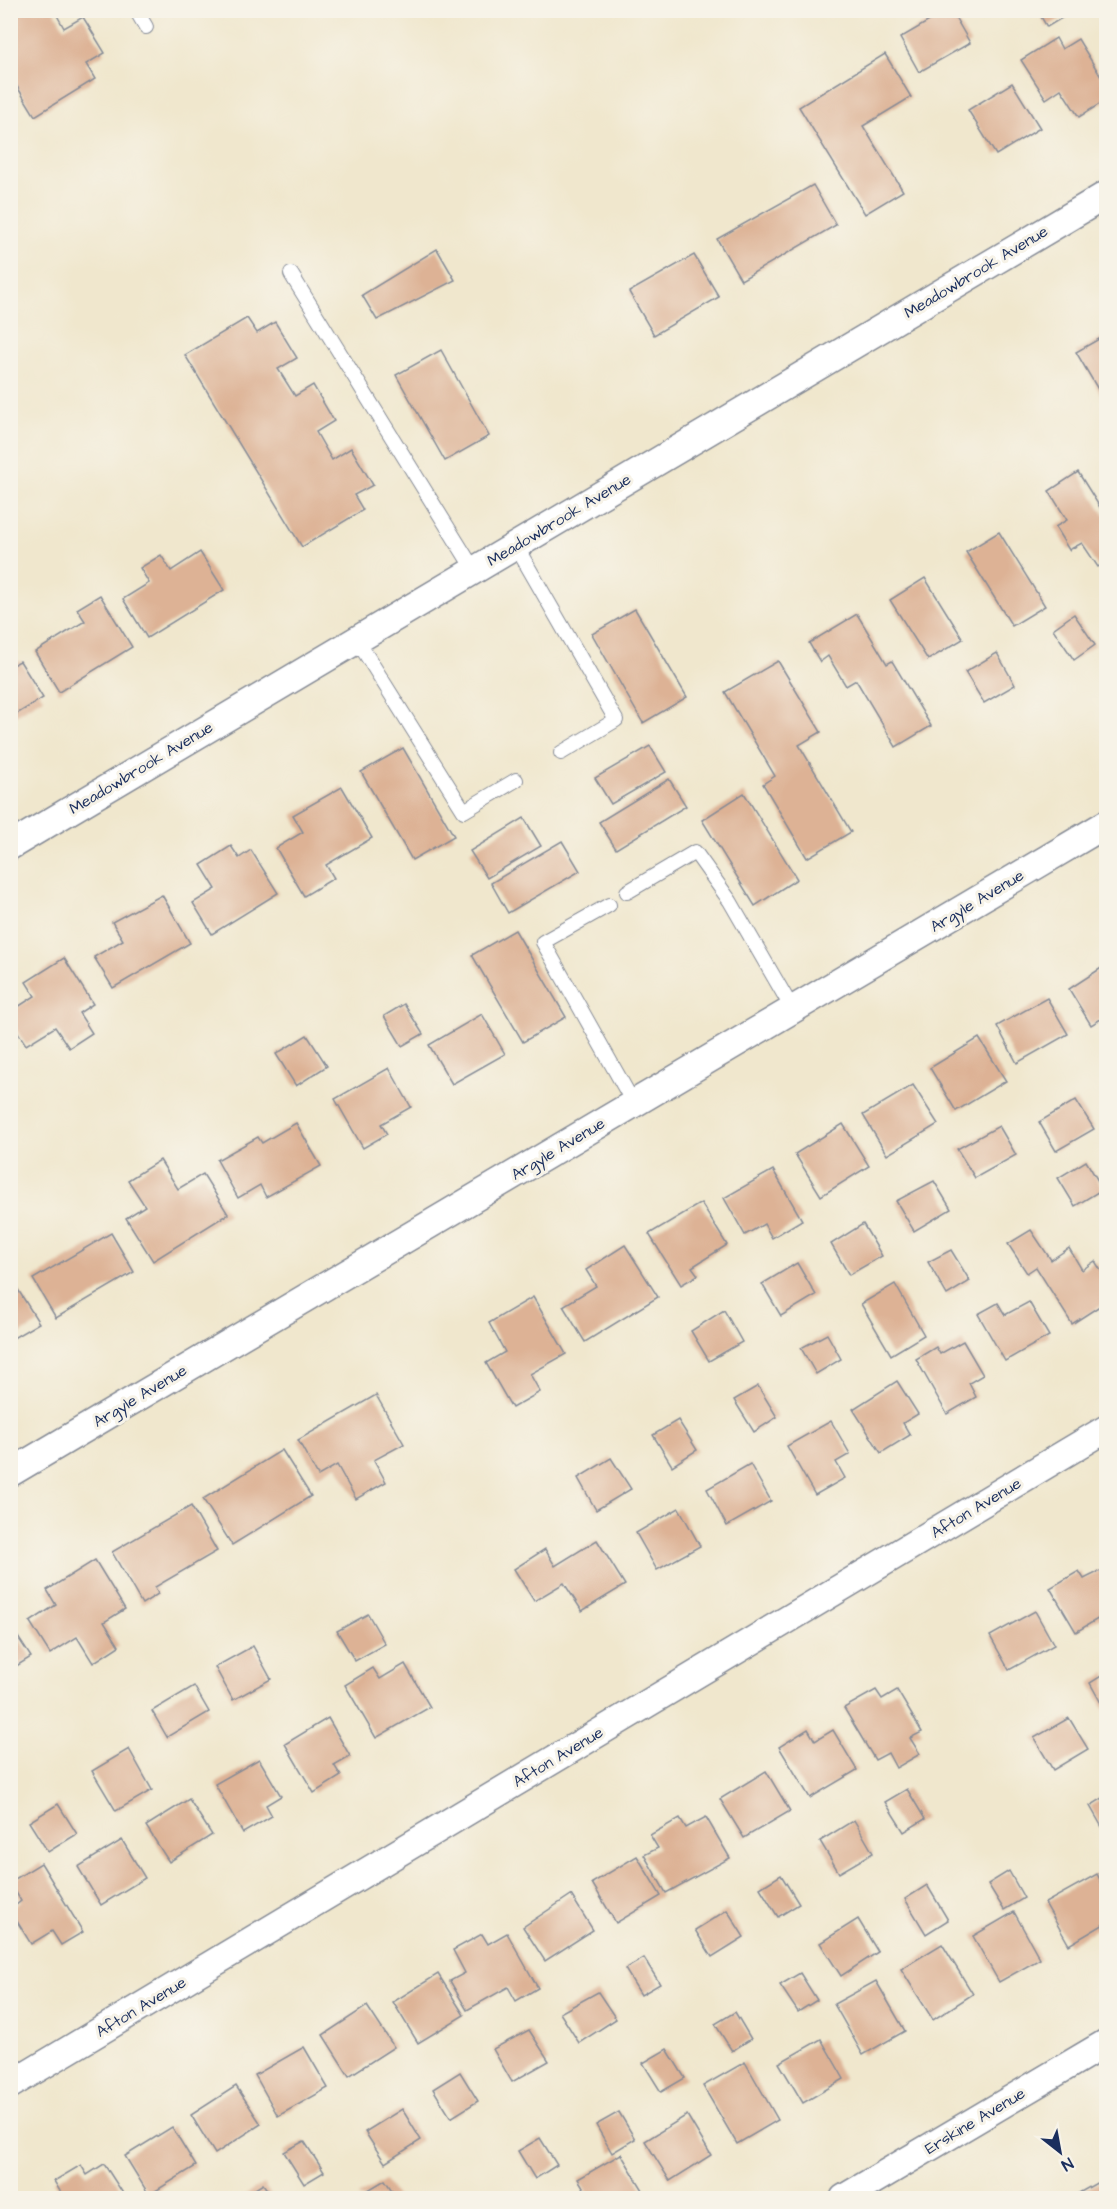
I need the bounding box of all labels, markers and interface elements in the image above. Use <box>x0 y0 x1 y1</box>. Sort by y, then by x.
street label: Meadowbrook Avenue <box>900 220 1052 324</box>
street label: Meadowbrook Avenue <box>483 468 635 572</box>
street label: Meadowbrook Avenue <box>65 716 217 820</box>
street label: Argyle Avenue <box>926 864 1029 938</box>
street label: Argyle Avenue <box>507 1112 610 1186</box>
street label: Argyle Avenue <box>89 1359 192 1433</box>
street label: Afton Avenue <box>927 1472 1026 1544</box>
street label: Afton Avenue <box>509 1721 608 1793</box>
street label: Afton Avenue <box>92 1971 191 2043</box>
street label: Erskine Avenue <box>921 2082 1030 2160</box>
north arrow <box>1030 2122 1090 2182</box>
text: N <box>1057 2152 1077 2176</box>

